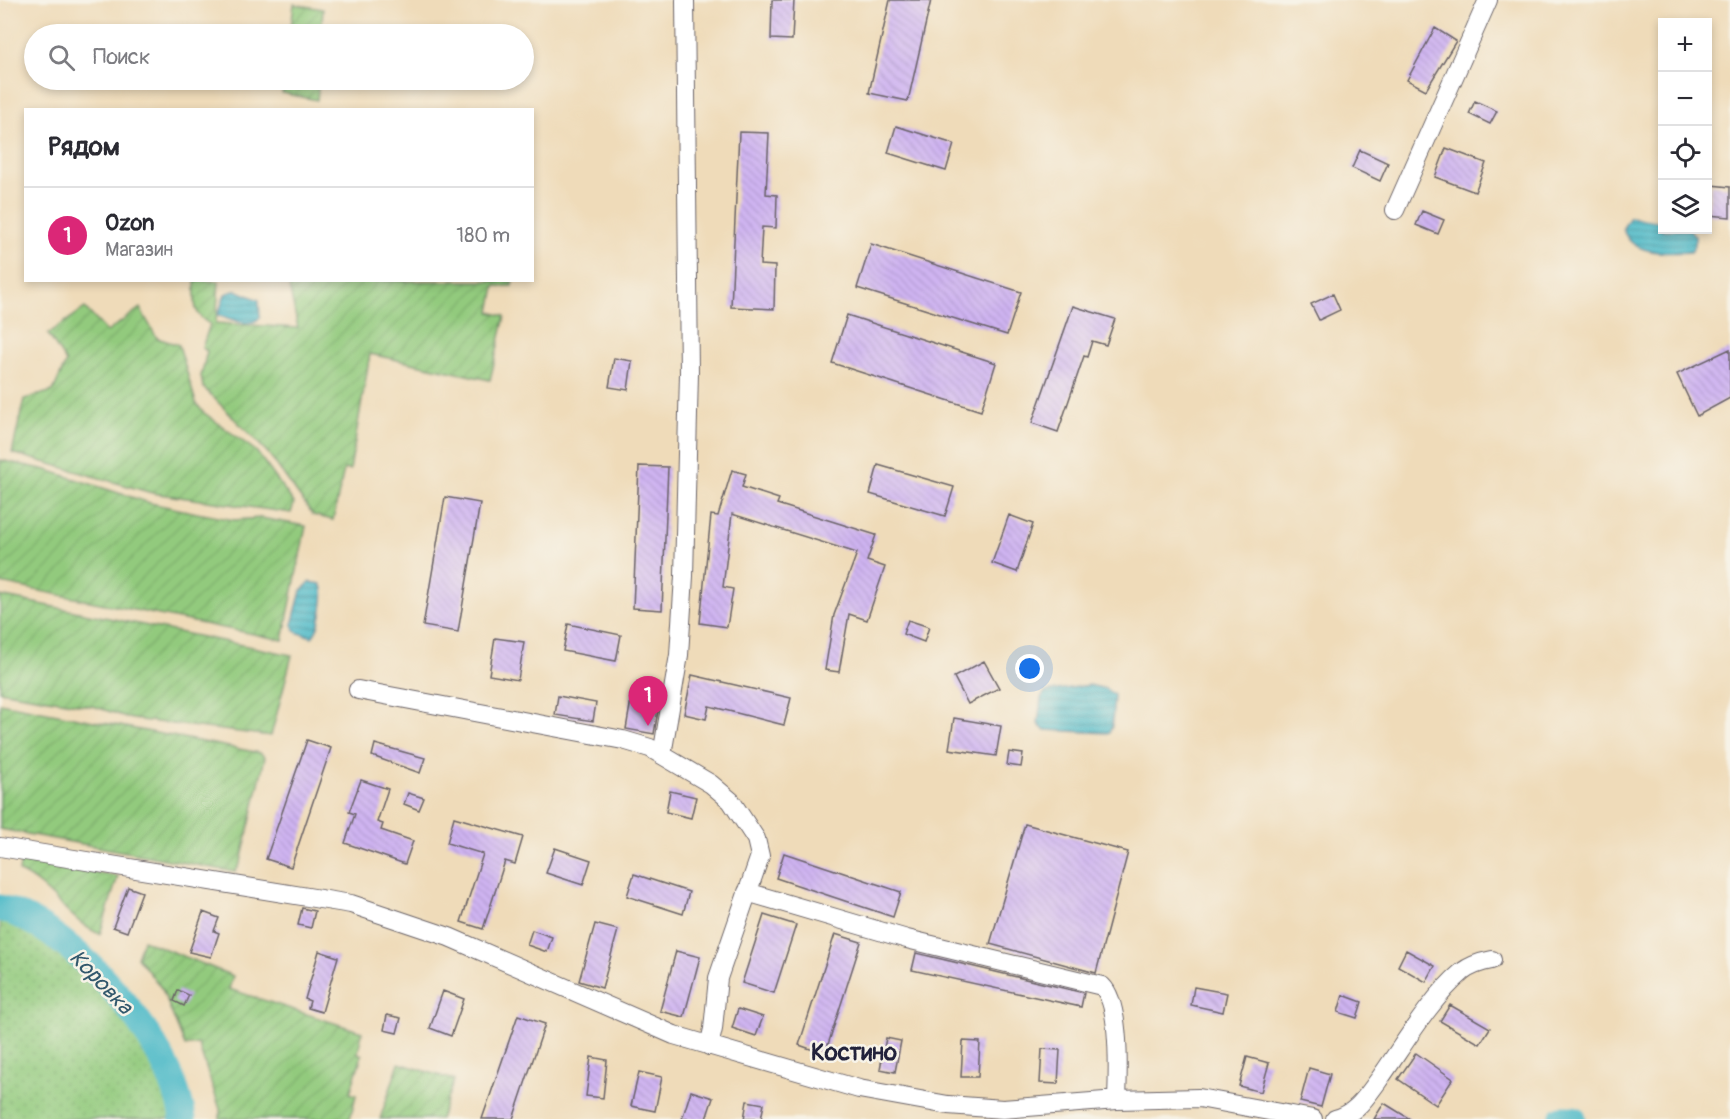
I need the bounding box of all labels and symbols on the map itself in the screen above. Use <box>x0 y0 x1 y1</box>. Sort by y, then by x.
your location <box>1015 654 1044 683</box>
pin: 1 <box>628 676 668 726</box>
water label: Коровка <box>63 944 140 1021</box>
district label: Костино <box>811 1038 897 1067</box>

